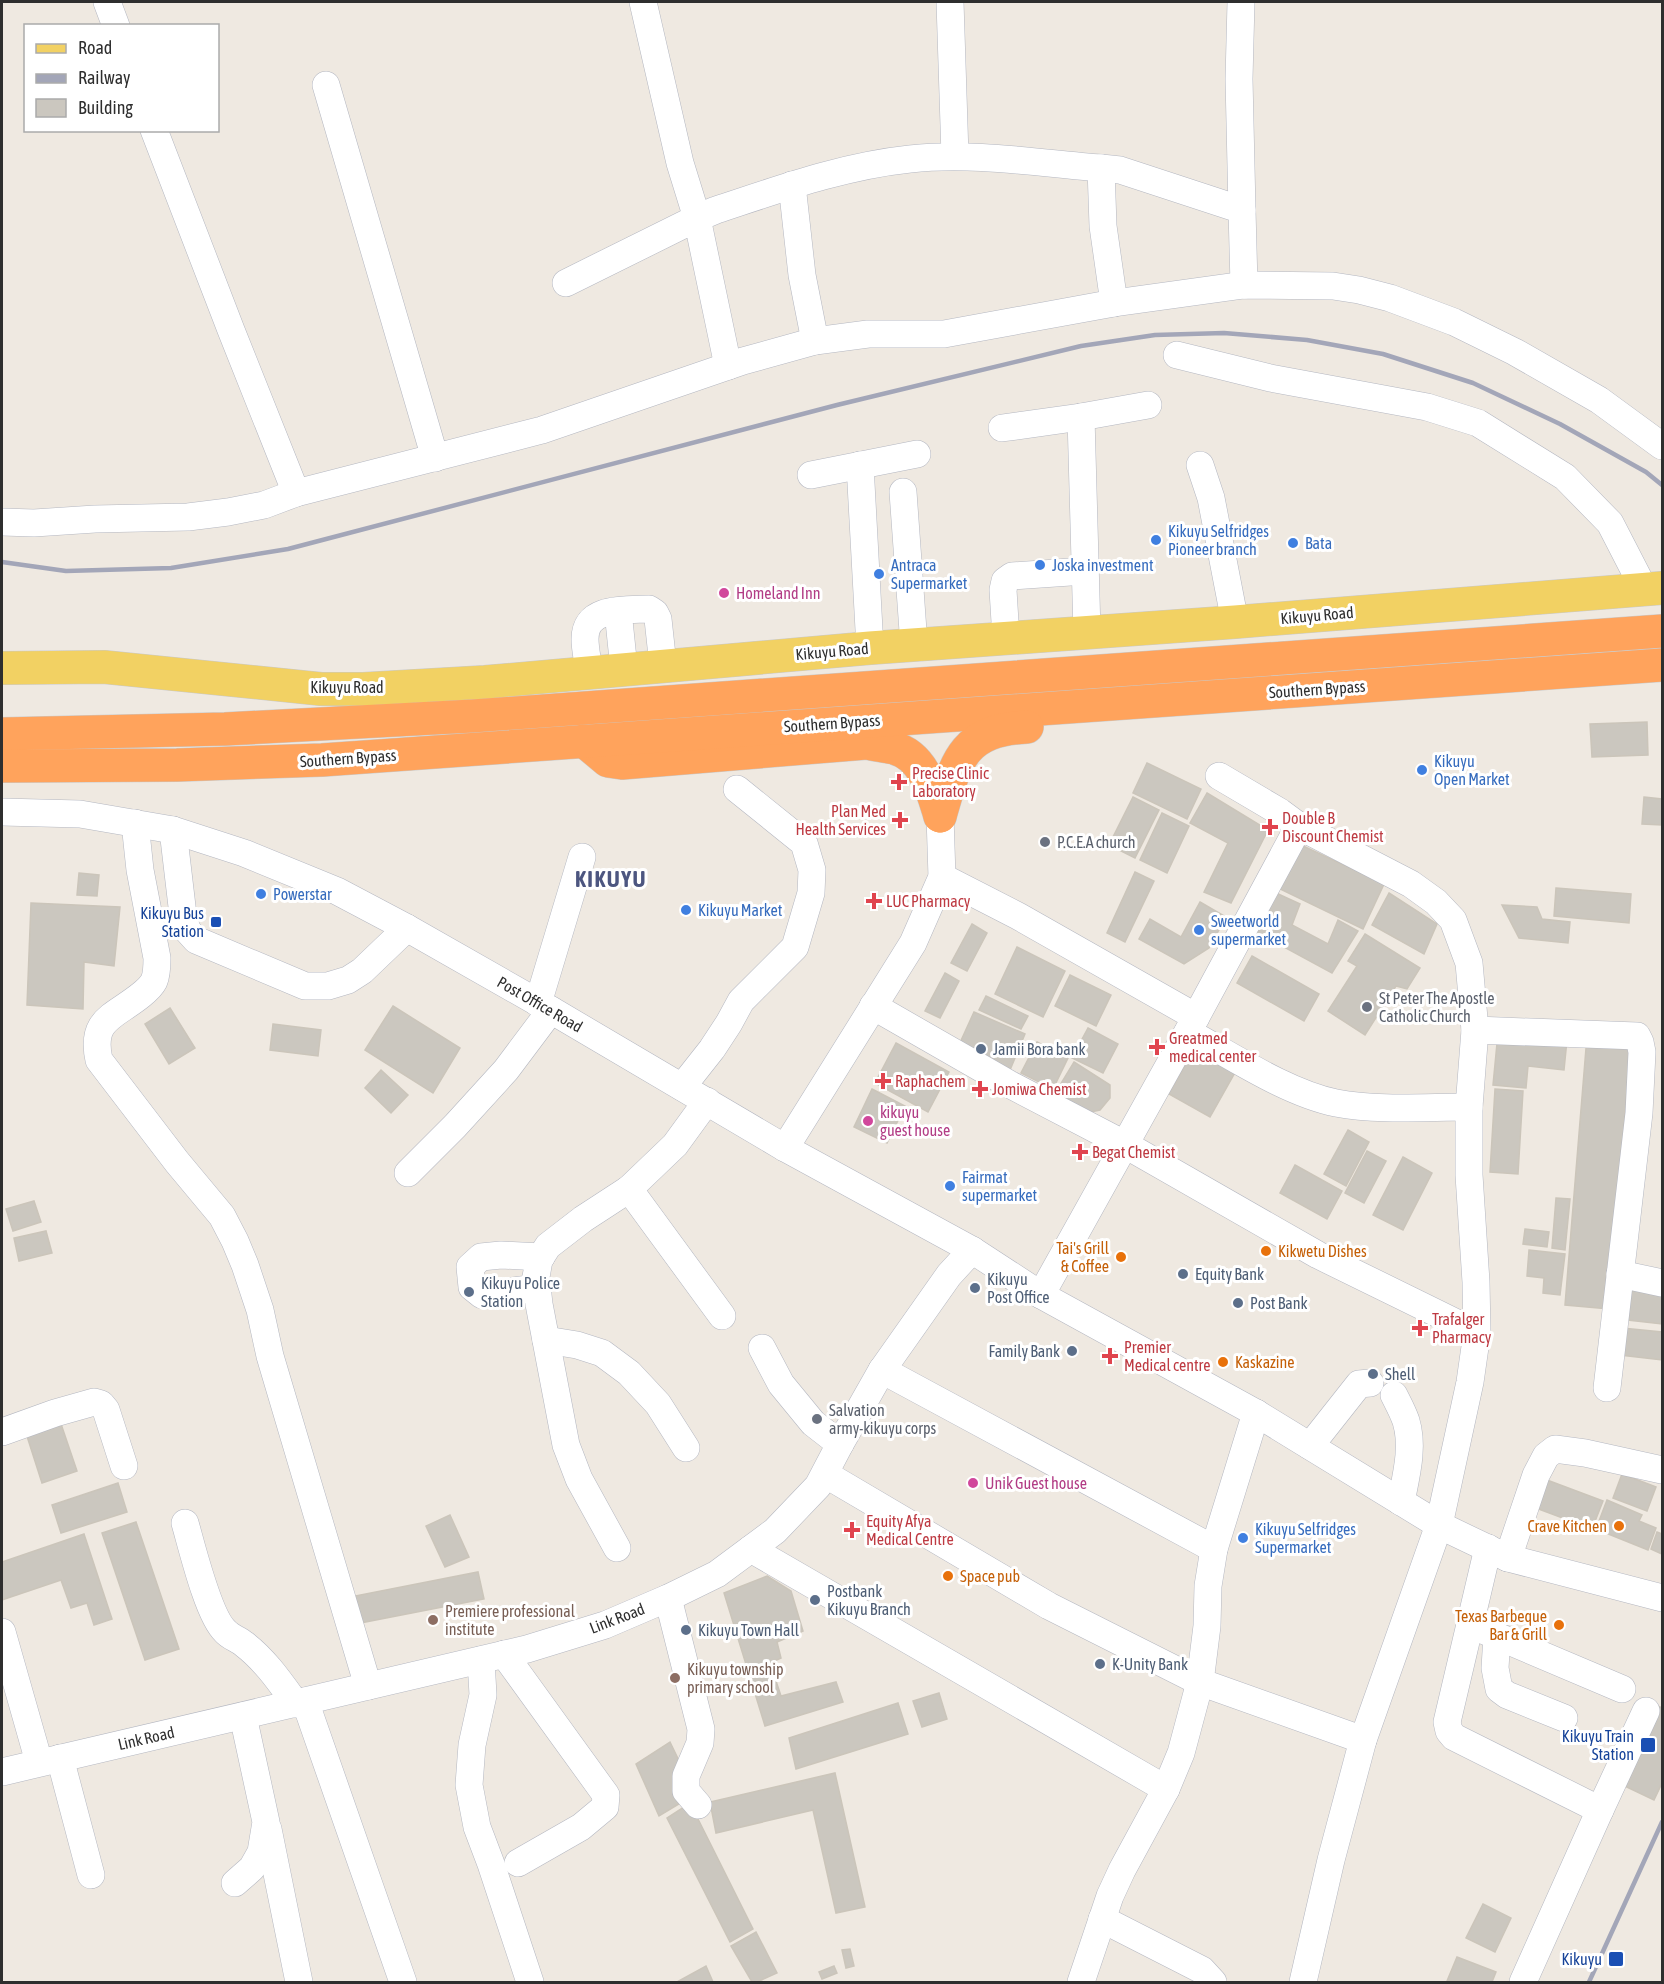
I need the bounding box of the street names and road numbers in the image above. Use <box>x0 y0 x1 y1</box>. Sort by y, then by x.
street label: Kikuyu Road <box>1280 603 1354 628</box>
street label: Kikuyu Road <box>795 639 869 664</box>
street label: Southern Bypass <box>1268 677 1366 702</box>
street label: Kikuyu Road <box>310 678 384 697</box>
street label: Southern Bypass <box>783 711 881 736</box>
street label: Southern Bypass <box>299 746 397 771</box>
street label: Post Office Road <box>494 972 586 1036</box>
street label: Link Road <box>587 1599 647 1637</box>
street label: Link Road <box>116 1723 176 1753</box>

